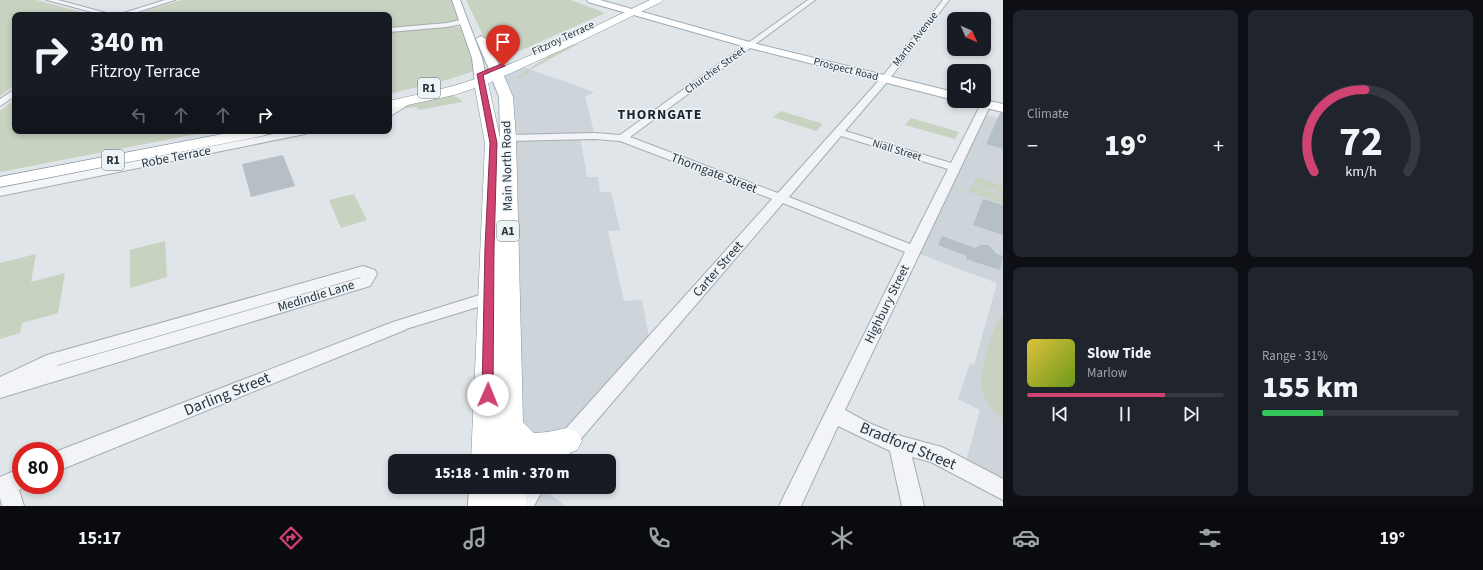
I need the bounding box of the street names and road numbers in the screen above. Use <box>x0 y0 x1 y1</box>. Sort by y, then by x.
street label: Martin Avenue <box>889 8 942 70</box>
street label: Fitzroy Terrace <box>529 17 597 59</box>
street label: Churcher Street <box>681 43 749 97</box>
street label: Prospect Road <box>812 54 880 84</box>
road number: R1 <box>418 78 440 98</box>
street label: Main North Road <box>497 120 517 212</box>
street label: Niall Street <box>871 135 924 165</box>
street label: Robe Terrace <box>140 141 212 173</box>
street label: Thorngate Street <box>668 148 760 198</box>
road number: R1 <box>102 150 124 170</box>
road number: A1 <box>497 221 519 241</box>
street label: Carter Street <box>689 237 748 301</box>
street label: Highbury Street <box>860 261 914 346</box>
street label: Medindie Lane <box>275 276 357 316</box>
street label: Darling Street <box>180 366 274 421</box>
street label: Bradford Street <box>856 417 960 476</box>

